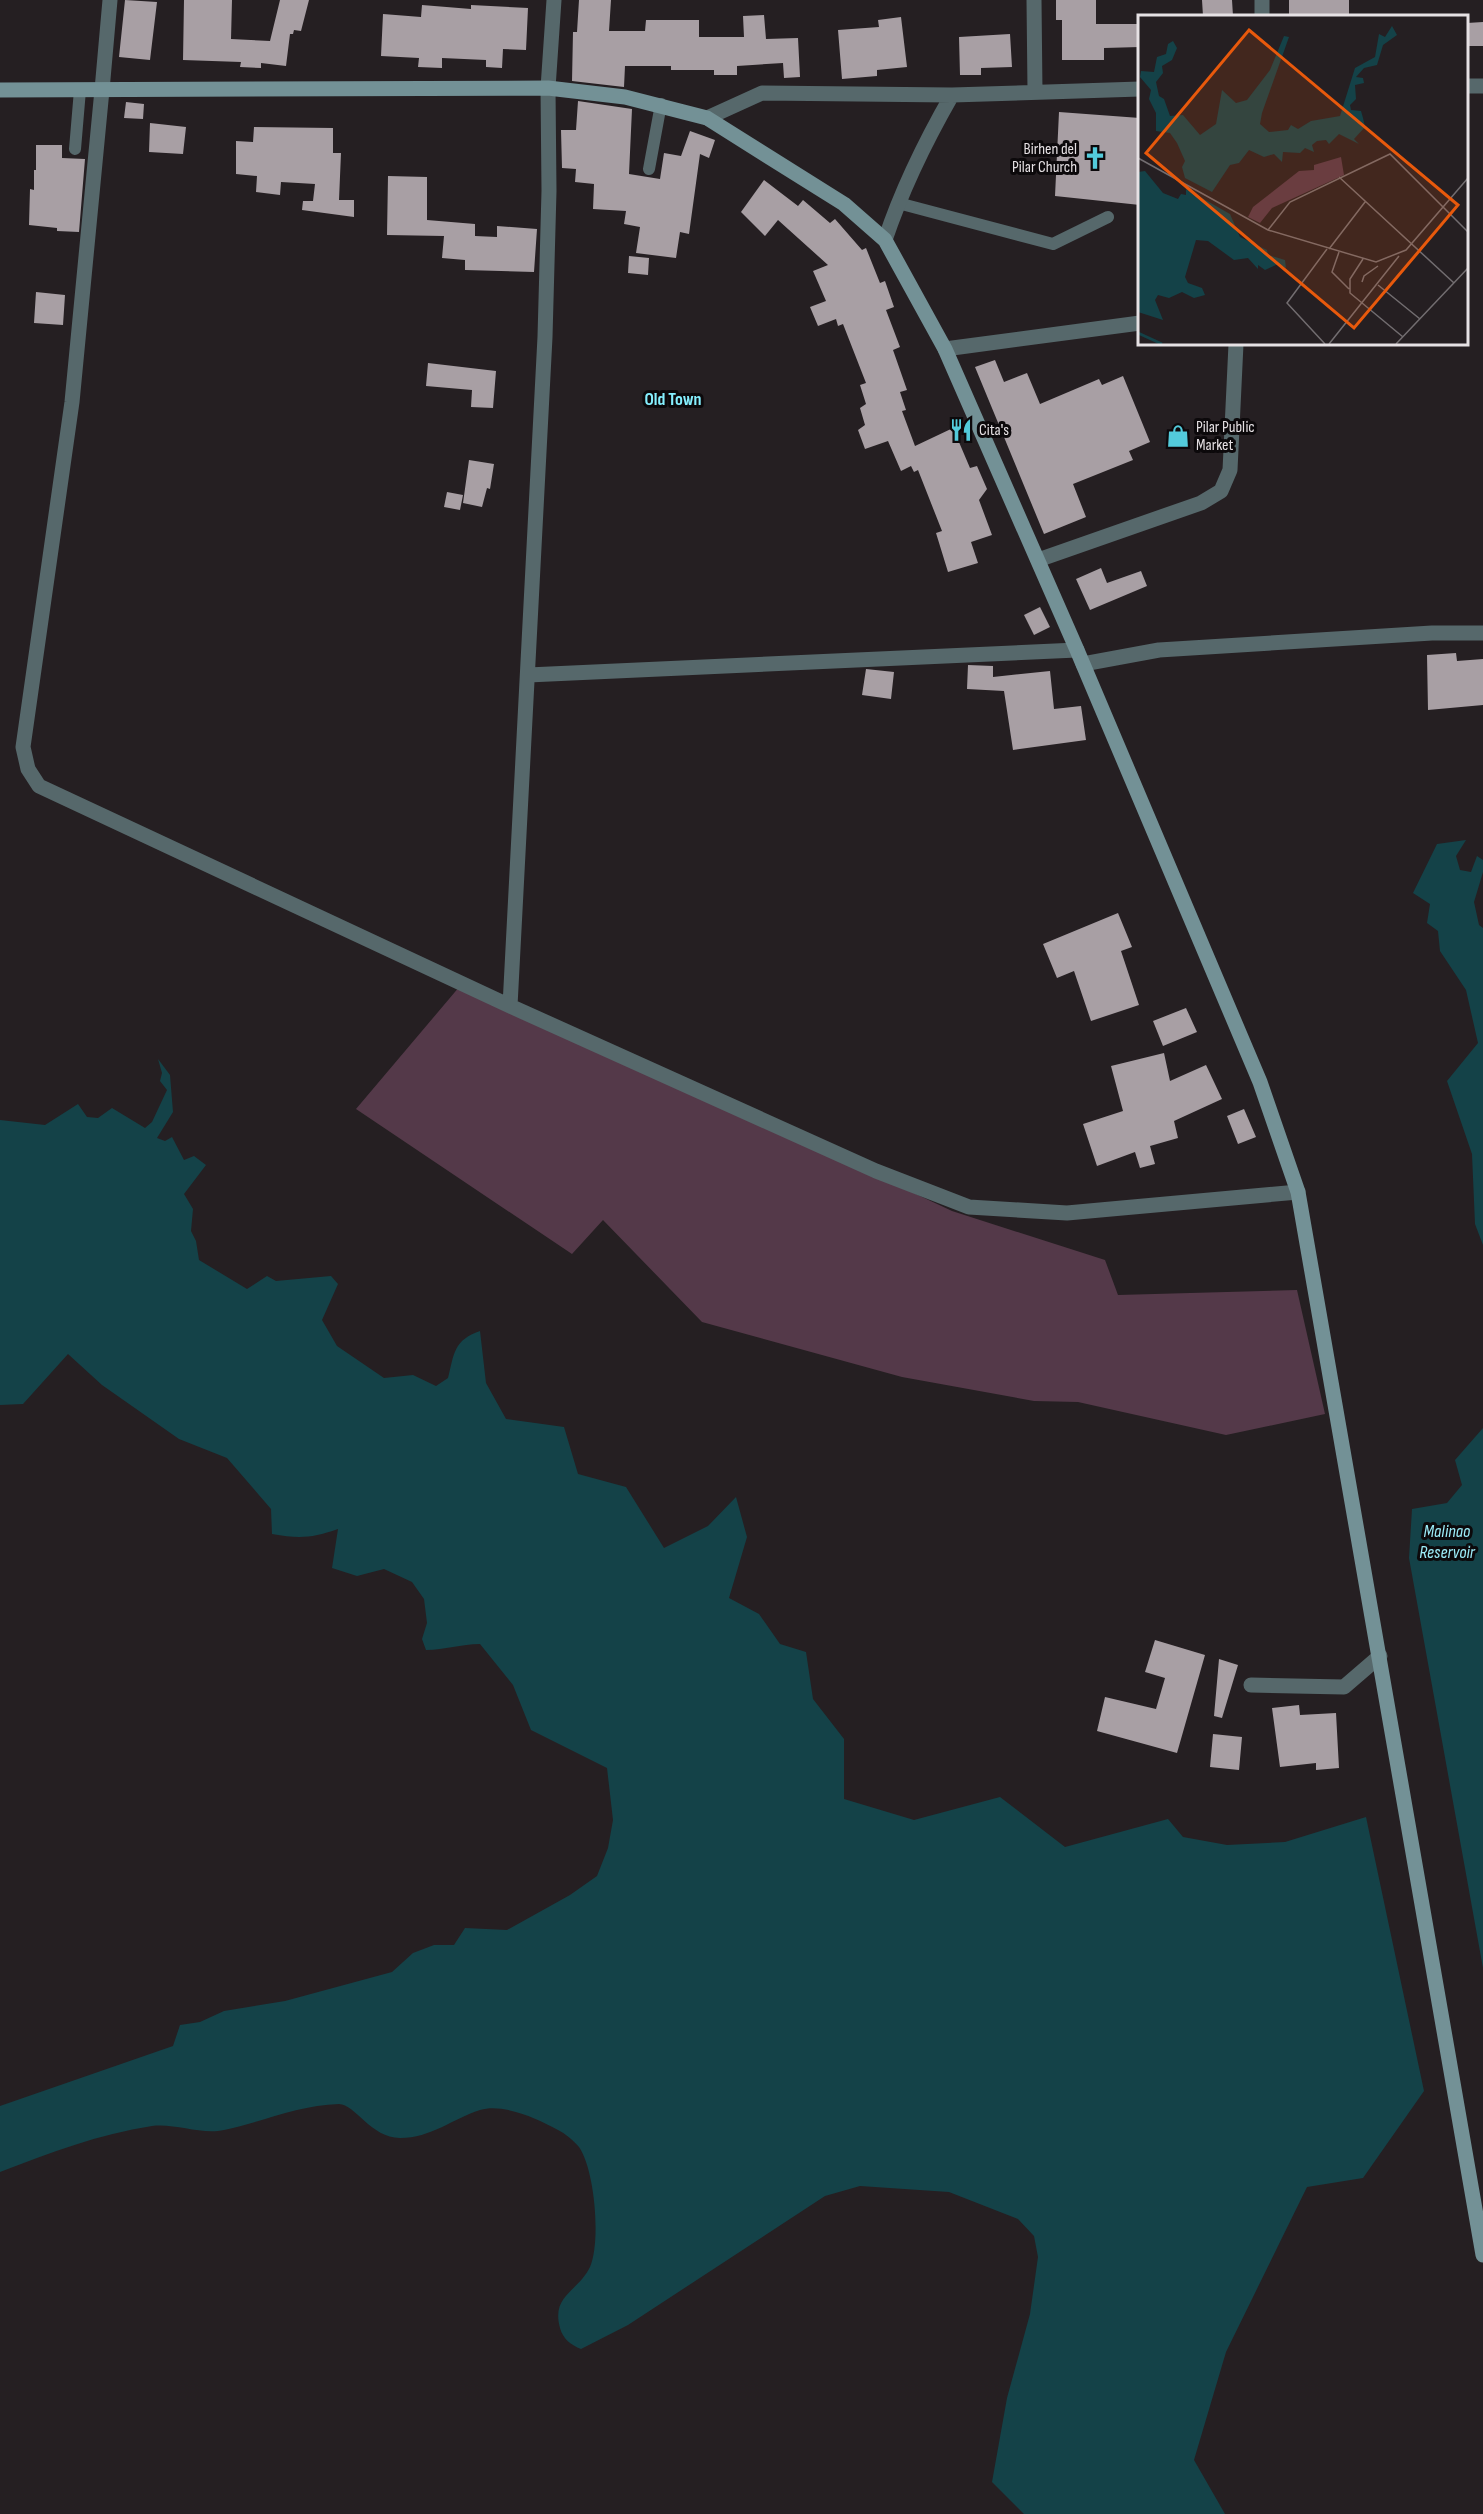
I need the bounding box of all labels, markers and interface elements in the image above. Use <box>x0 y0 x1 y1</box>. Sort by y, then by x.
inset map <box>1138 15 1468 345</box>
place label: Birhen del Pilar Church <box>1012 140 1077 177</box>
church icon: Birhen del Pilar Church <box>1082 145 1108 171</box>
district label: Old Town <box>644 389 702 410</box>
restaurant icon: Cita's <box>948 417 974 443</box>
place label: Pilar Public Market <box>1196 418 1255 455</box>
place label: Cita's <box>979 421 1009 440</box>
shop icon: Pilar Public Market <box>1165 423 1191 449</box>
water label: Malinao Reservoir <box>1419 1521 1476 1563</box>

